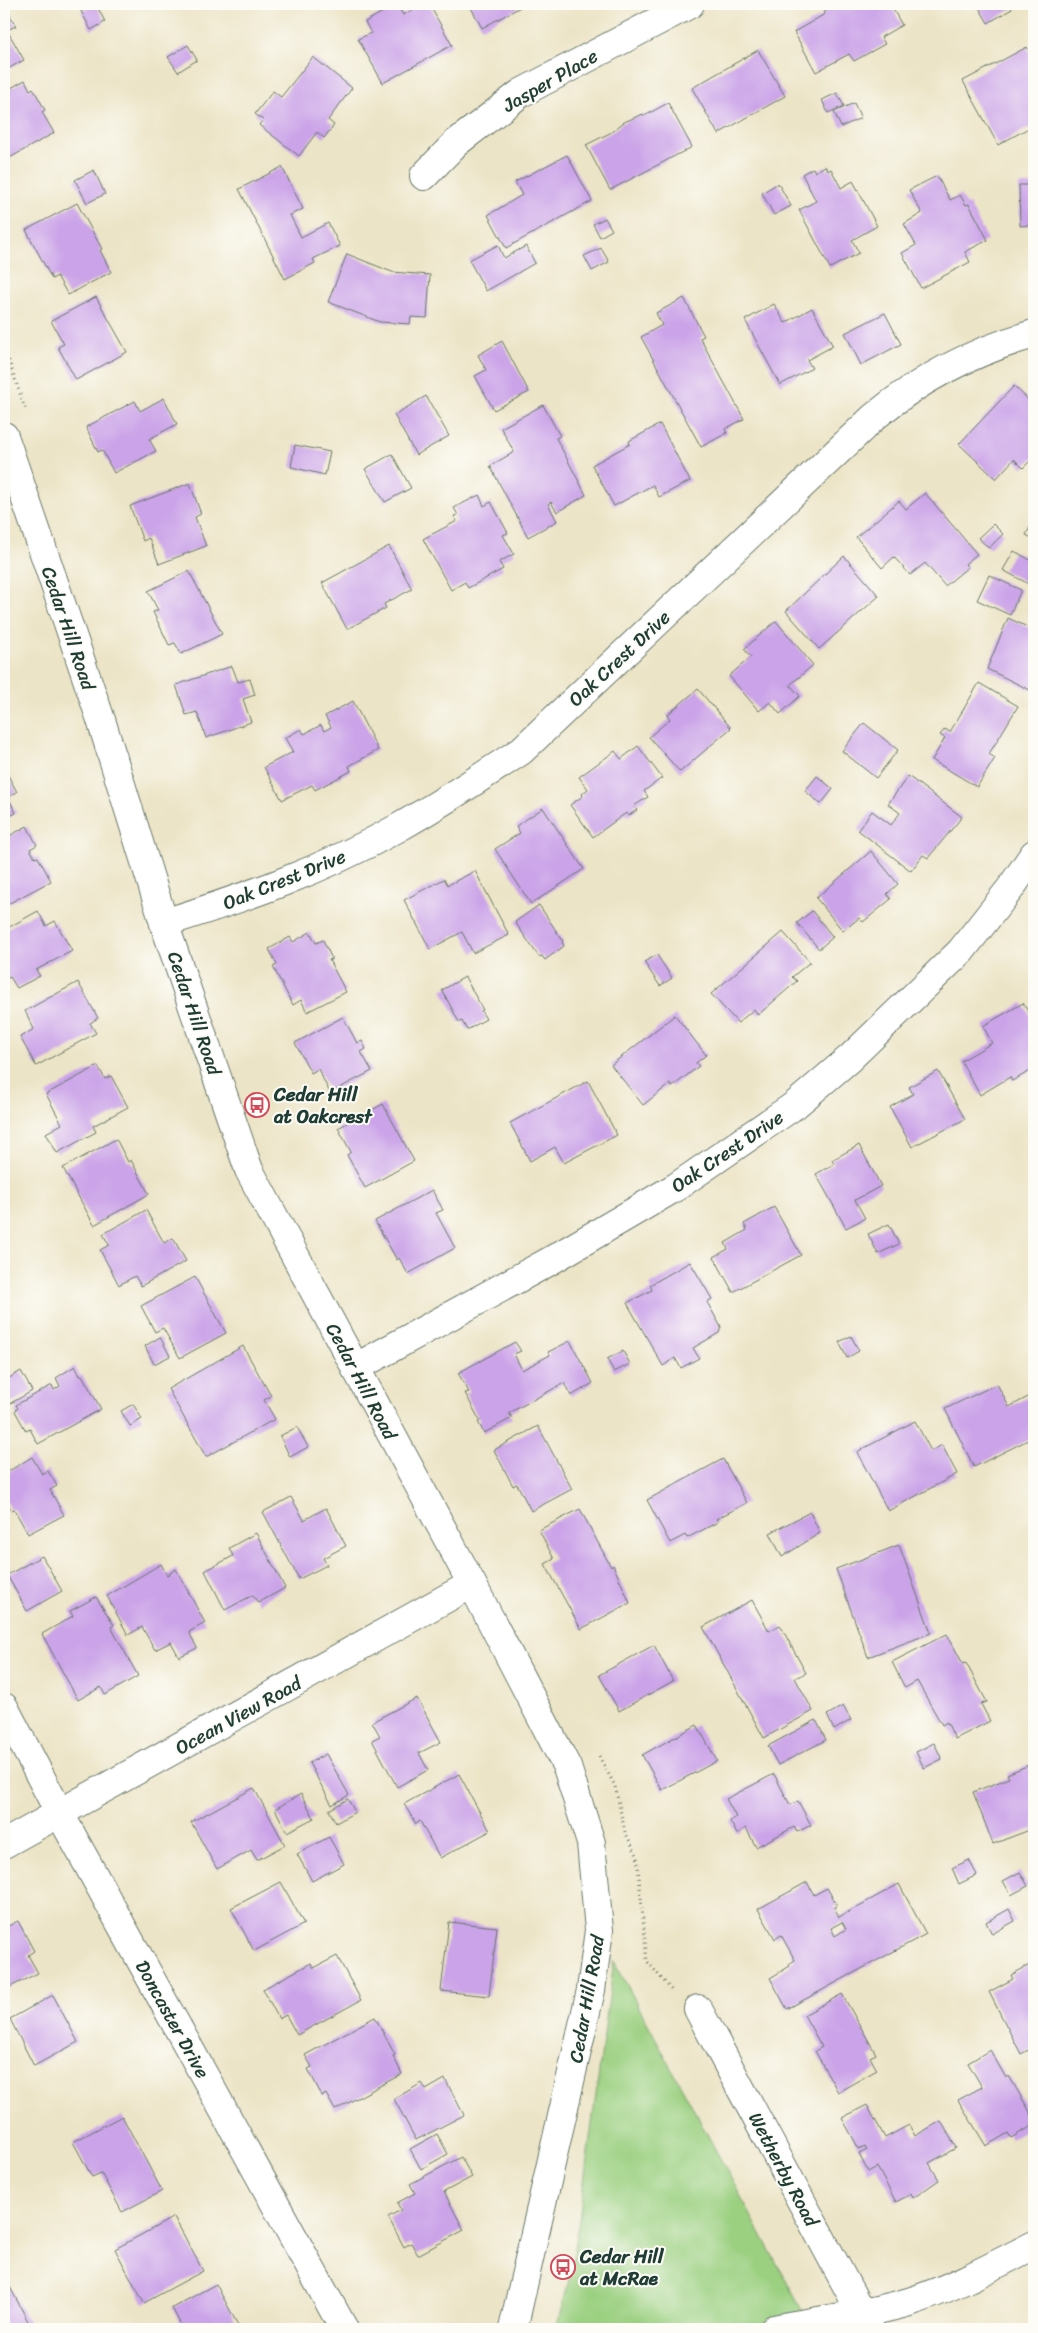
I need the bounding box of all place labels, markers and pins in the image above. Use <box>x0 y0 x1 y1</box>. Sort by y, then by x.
place label: Cedar Hill at Oakcrest <box>273 1078 373 1133</box>
bus stop icon: Cedar Hill at Oakcrest <box>244 1092 270 1118</box>
place label: Cedar Hill at McRae <box>579 2240 665 2295</box>
bus stop icon: Cedar Hill at McRae <box>550 2254 576 2280</box>

